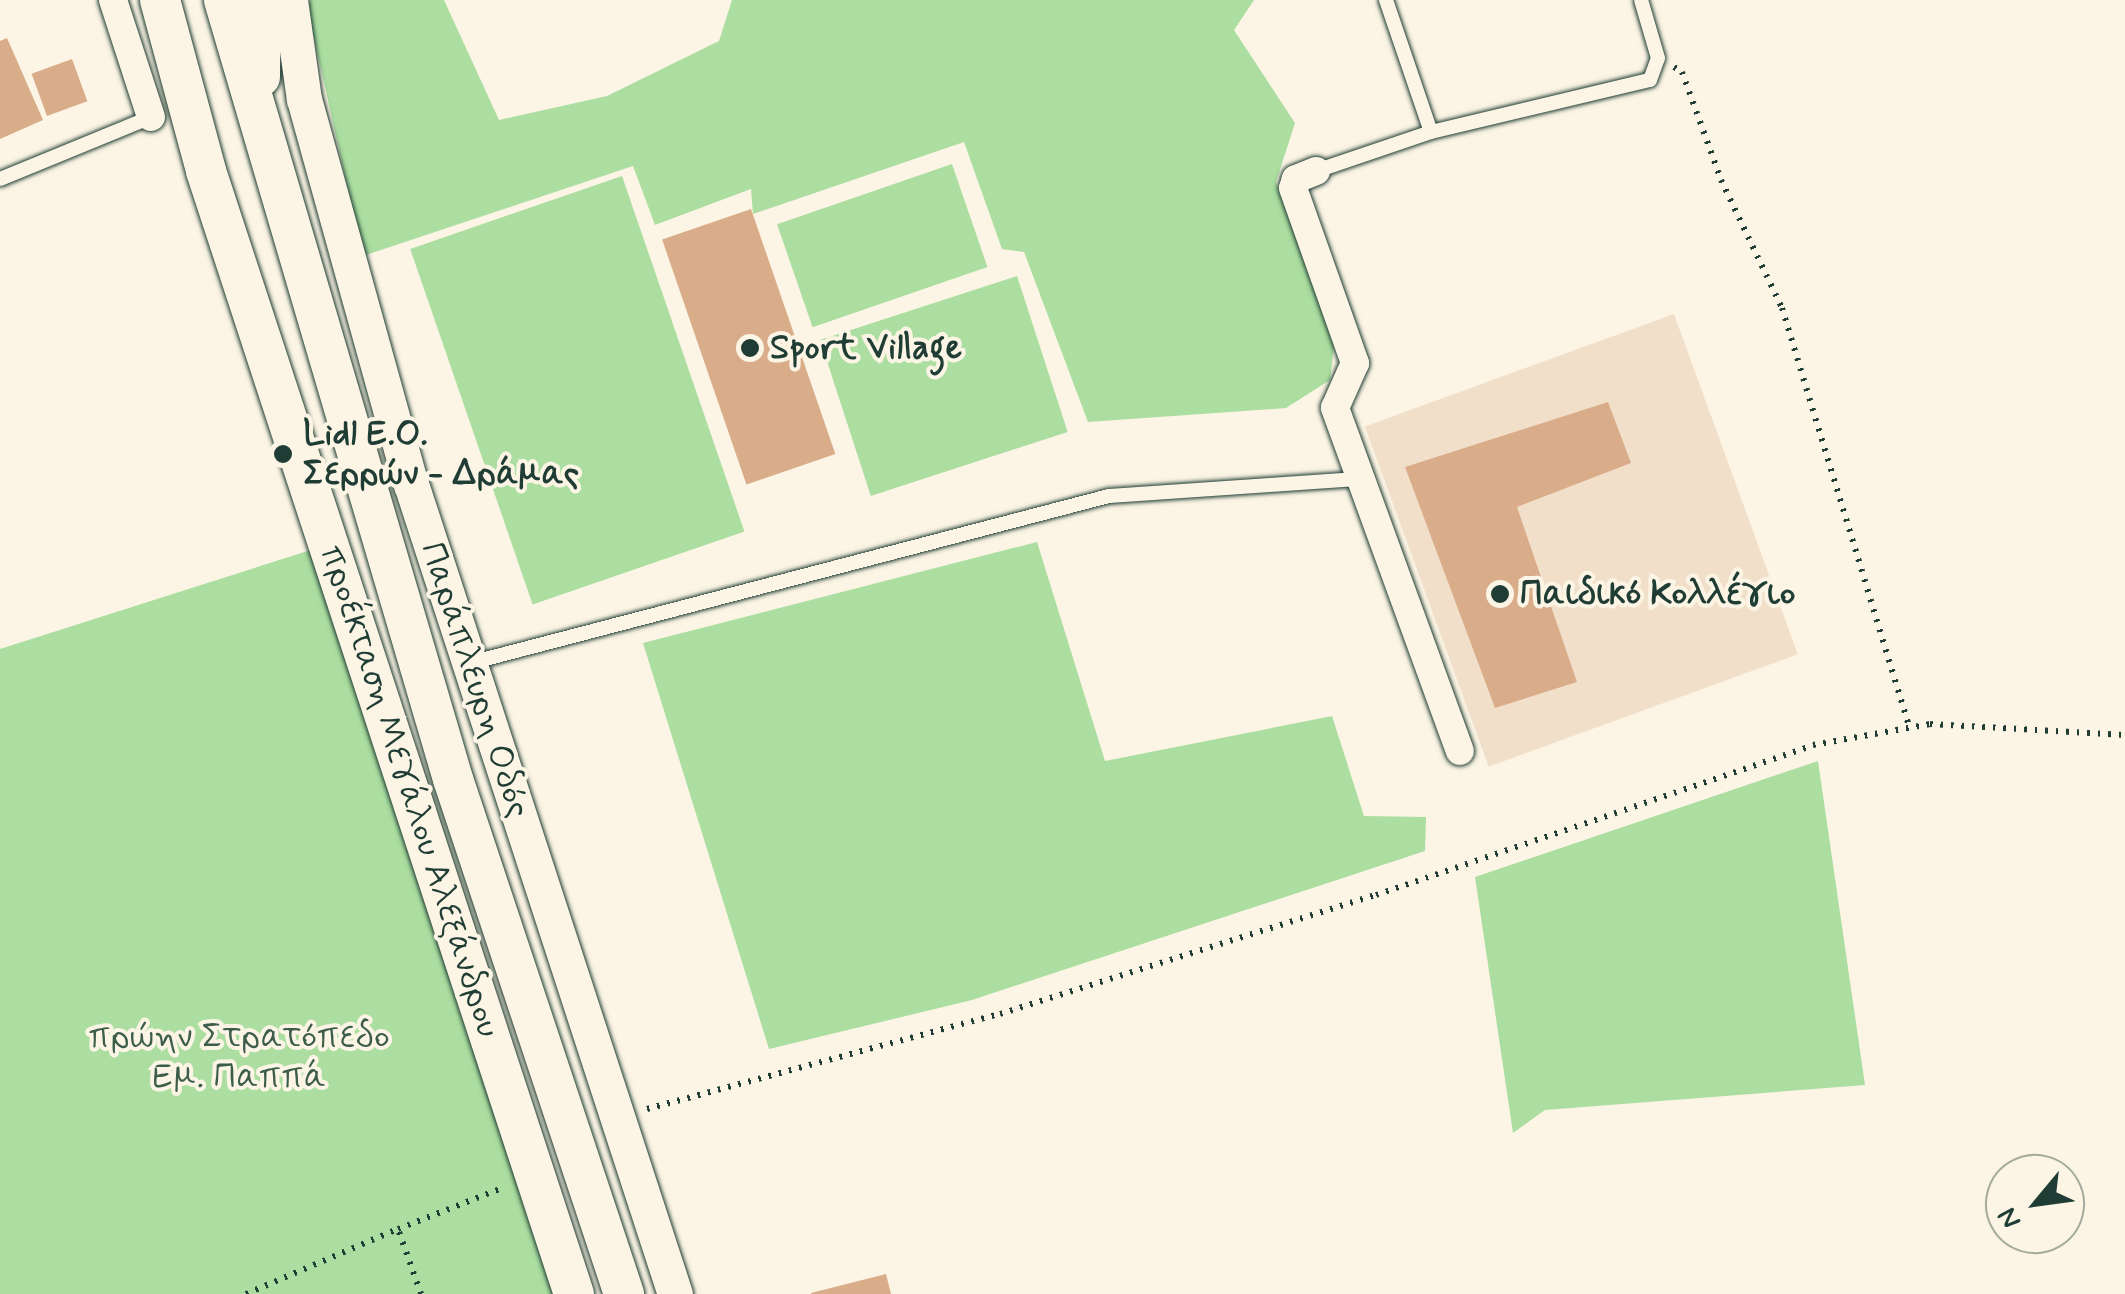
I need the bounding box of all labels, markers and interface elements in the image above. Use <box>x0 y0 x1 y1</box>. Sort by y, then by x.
place label: Sport Village <box>770 327 961 369</box>
marker: Sport Village <box>739 337 761 359</box>
place label: Lidl Ε.Ο. Σερρών - Δράμας <box>303 413 579 495</box>
marker: Lidl Ε.Ο. Σερρών - Δράμας <box>272 443 294 465</box>
street label: Παράπλευρη Οδός <box>411 537 539 823</box>
street label: προέκταση Μεγάλου Αλεξάνδρου <box>310 539 510 1043</box>
place label: Παιδικό Κολλέγιο <box>1520 573 1795 615</box>
marker: Παιδικό Κολλέγιο <box>1489 583 1511 605</box>
park label: πρώην Στρατόπεδο Εμ. Παππά <box>88 1016 390 1098</box>
north arrow <box>1985 1154 2085 1254</box>
text: N <box>1989 1201 2031 1235</box>

